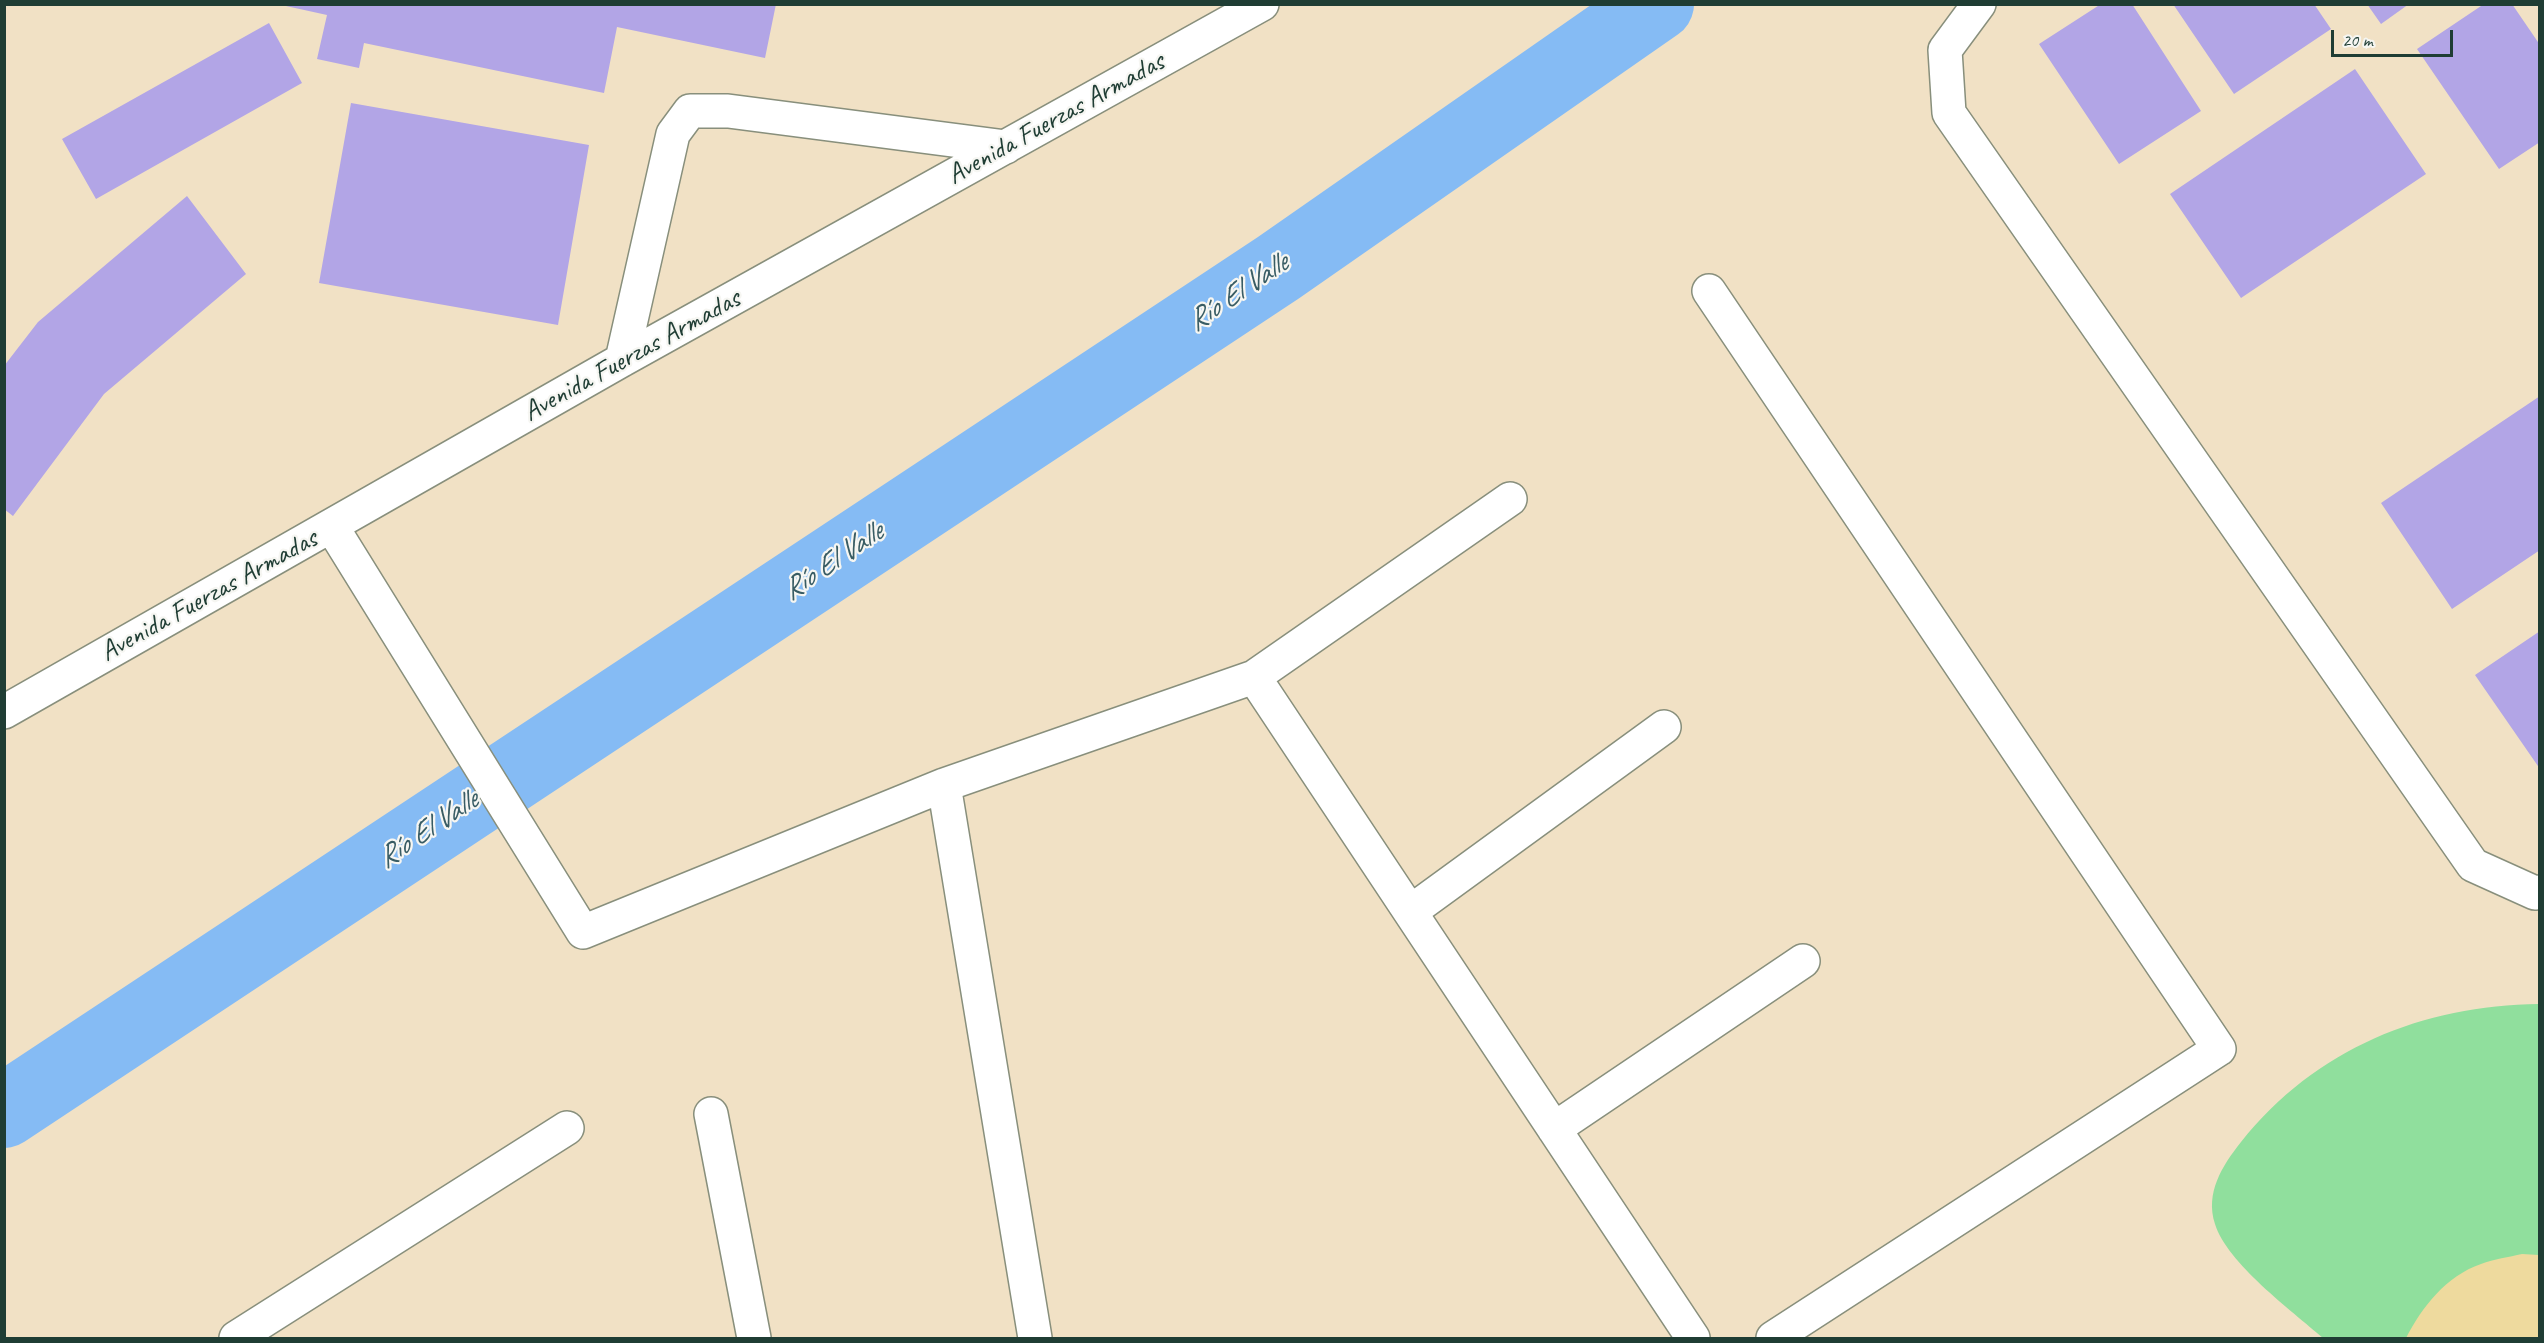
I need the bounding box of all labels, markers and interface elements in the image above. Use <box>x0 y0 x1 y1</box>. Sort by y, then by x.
scale bar <box>2334 18 2456 56</box>
text: 20 m <box>2342 29 2373 51</box>
street label: Avenida Fuerzas Armadas <box>942 45 1170 193</box>
water label: Río El Valle <box>1181 246 1295 340</box>
street label: Avenida Fuerzas Armadas <box>518 282 746 430</box>
water label: Río El Valle <box>776 515 890 609</box>
street label: Avenida Fuerzas Armadas <box>95 522 323 670</box>
water label: Río El Valle <box>371 783 485 877</box>

